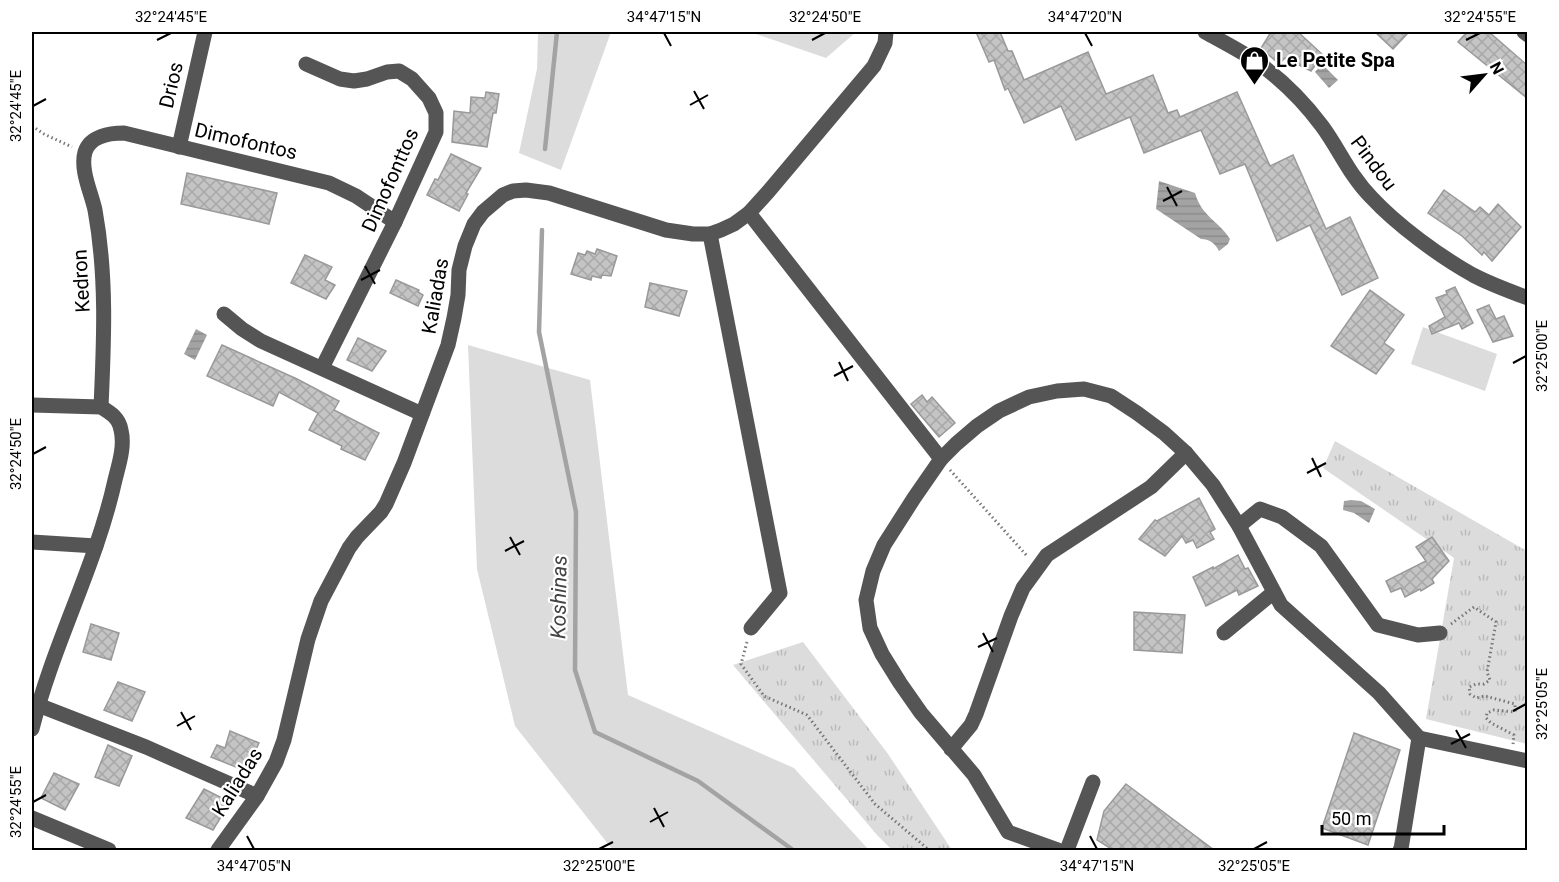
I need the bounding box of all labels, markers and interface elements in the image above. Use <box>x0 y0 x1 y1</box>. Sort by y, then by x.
text: 32°24'45"E <box>135 8 208 26</box>
text: 34°47'15"N <box>627 8 701 26</box>
text: 32°24'50"E <box>789 8 862 26</box>
text: 34°47'20"N <box>1048 8 1122 26</box>
text: 32°24'55"E <box>1444 8 1517 26</box>
shop icon: Le Petite Spa <box>1239 44 1271 86</box>
north arrow <box>1454 45 1514 105</box>
place label: Le Petite Spa <box>1276 48 1395 72</box>
text: N <box>1486 59 1508 78</box>
street label: Drios <box>154 60 188 110</box>
text: 32°24'45"E <box>7 69 25 142</box>
street label: Dimofontos <box>192 118 300 164</box>
street label: Dimofonttos <box>356 124 424 236</box>
street label: Pindou <box>1346 131 1402 195</box>
street label: Kedron <box>67 249 95 313</box>
street label: Kaliadas <box>417 256 453 336</box>
text: 32°25'00"E <box>1533 319 1551 392</box>
text: 32°24'50"E <box>7 417 25 490</box>
water label: Koshinas <box>546 555 572 639</box>
text: 32°25'05"E <box>1533 667 1551 740</box>
street label: Kaliadas <box>207 743 267 821</box>
text: 32°24'55"E <box>7 765 25 838</box>
scale bar <box>1322 798 1444 836</box>
text: 50 m <box>1331 808 1371 829</box>
text: 34°47'05"N <box>217 857 291 875</box>
text: 32°25'00"E <box>563 857 636 875</box>
text: 34°47'15"N <box>1060 857 1134 875</box>
text: 32°25'05"E <box>1218 857 1291 875</box>

